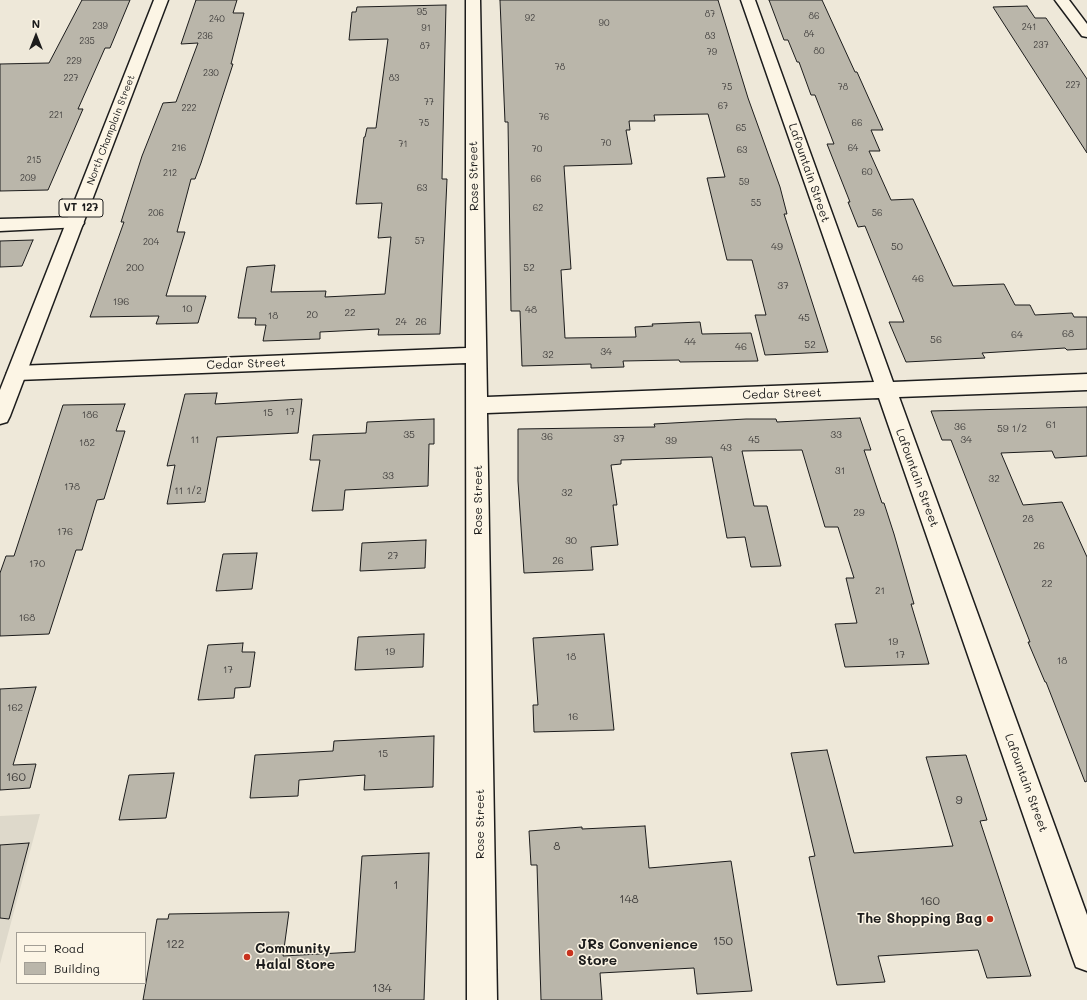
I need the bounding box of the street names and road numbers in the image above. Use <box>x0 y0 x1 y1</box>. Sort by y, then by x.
street label: North Champlain Street <box>84 73 138 187</box>
street label: Lafountain Street <box>785 122 833 224</box>
street label: Rose Street <box>466 141 482 211</box>
road number: VT 127 <box>59 199 103 217</box>
street label: Cedar Street <box>206 355 286 373</box>
street label: Cedar Street <box>742 385 822 403</box>
street label: Lafountain Street <box>892 427 942 529</box>
street label: Rose Street <box>471 465 485 535</box>
street label: Lafountain Street <box>1001 732 1051 834</box>
street label: Rose Street <box>473 789 487 859</box>

